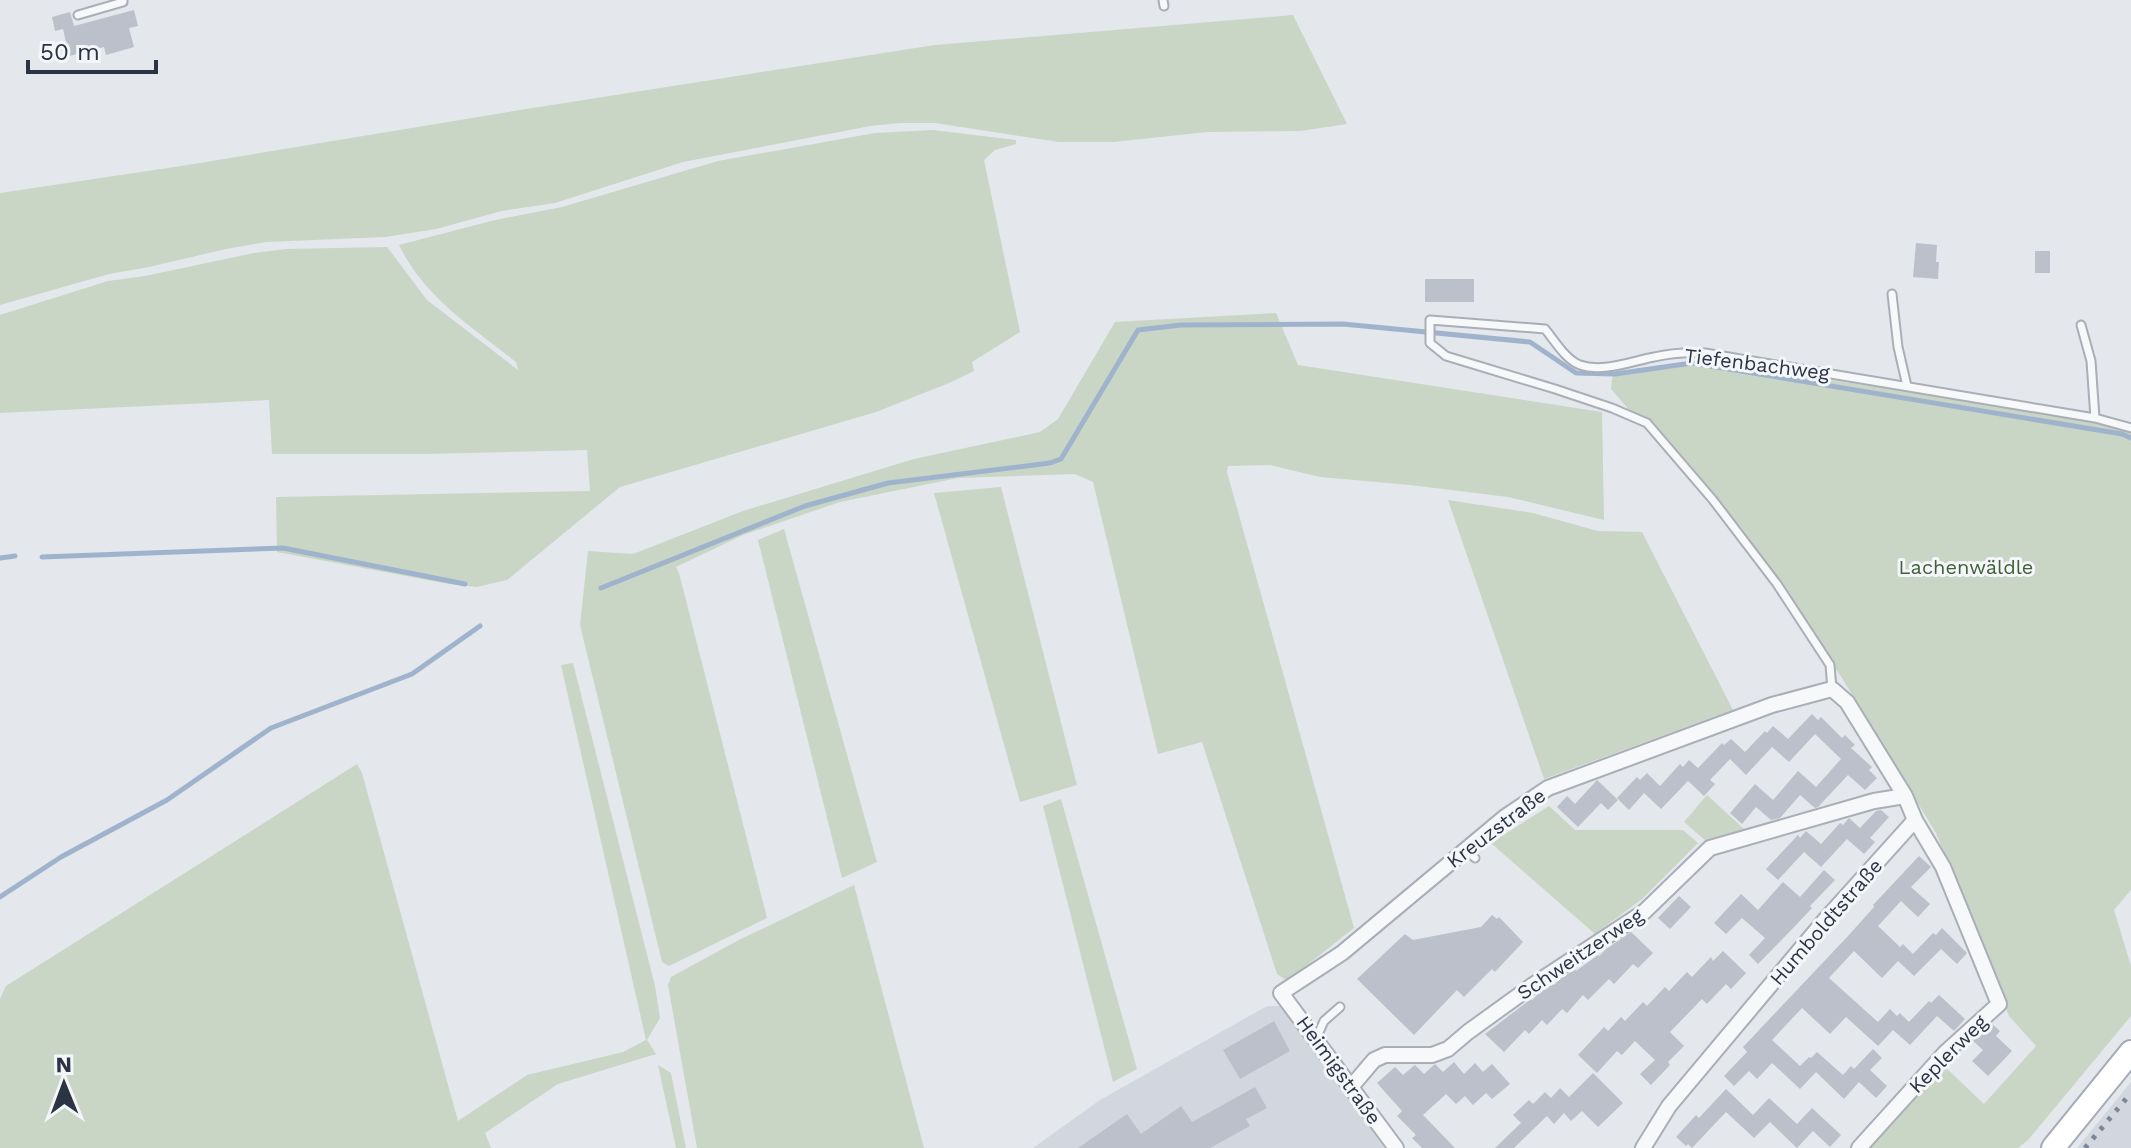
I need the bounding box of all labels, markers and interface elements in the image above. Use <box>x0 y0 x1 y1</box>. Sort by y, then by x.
scale bar <box>28 24 156 74</box>
text: 50 m <box>40 38 100 66</box>
street label: Tiefenbachweg <box>1683 343 1831 385</box>
park label: Lachenwäldle <box>1899 555 2033 579</box>
street label: Kreuzstraße <box>1442 783 1550 873</box>
street label: Humboldtstraße <box>1765 854 1887 990</box>
street label: Schweitzerweg <box>1512 903 1648 1005</box>
street label: Keplerweg <box>1904 1010 1992 1098</box>
street label: Heimigstraße <box>1292 1011 1386 1129</box>
north arrow <box>24 1044 104 1124</box>
text: N <box>55 1052 72 1077</box>

